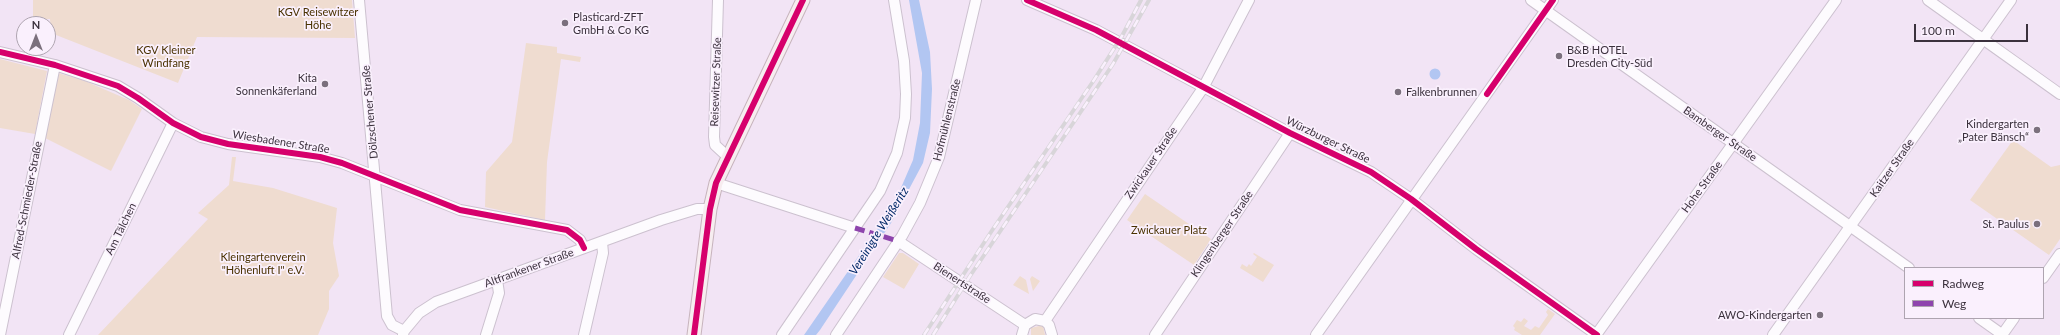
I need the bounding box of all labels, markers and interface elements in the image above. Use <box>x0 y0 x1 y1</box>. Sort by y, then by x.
park label: KGV Reisewitzer Höhe <box>278 5 358 31</box>
place label: Plasticard-ZFT GmbH & Co KG <box>573 10 649 36</box>
north arrow <box>16 16 56 56</box>
scale bar <box>1916 16 2030 42</box>
text: N <box>32 18 40 31</box>
marker: Plasticard-ZFT GmbH & Co KG <box>560 18 570 28</box>
text: 100 m <box>1921 23 1955 38</box>
street label: Reisewitzer Straße <box>708 37 724 127</box>
park label: KGV Kleiner Windfang <box>136 43 196 69</box>
place label: B&B HOTEL Dresden City-Süd <box>1567 43 1652 69</box>
marker: B&B HOTEL Dresden City-Süd <box>1554 51 1564 61</box>
street label: Dölzschener Straße <box>359 65 381 159</box>
place label: Kita Sonnenkäferland <box>236 71 317 97</box>
street label: Hofmühlenstraße <box>930 77 964 163</box>
marker: Kita Sonnenkäferland <box>320 79 330 89</box>
place label: Falkenbrunnen <box>1406 85 1477 99</box>
marker: Falkenbrunnen <box>1393 87 1403 97</box>
street label: Bamberger Straße <box>1681 104 1759 164</box>
street label: Würzburger Straße <box>1284 114 1372 166</box>
place label: Kindergarten „Pater Bänsch“ <box>1958 117 2029 143</box>
street label: Zwickauer Straße <box>1122 125 1180 201</box>
marker: Kindergarten „Pater Bänsch“ <box>2032 125 2042 135</box>
street label: Wiesbadener Straße <box>231 128 331 156</box>
street label: Kaitzer Straße <box>1867 136 1917 200</box>
street label: Alfred-Schmieder-Straße <box>9 140 45 260</box>
street label: Hohe Straße <box>1679 159 1725 215</box>
water label: Vereinigte Weißeritz <box>846 184 912 278</box>
street label: Klingenberger Straße <box>1188 188 1256 280</box>
street label: Am Tälchen <box>103 201 139 257</box>
place label: St. Paulus <box>1982 217 2029 231</box>
marker: St. Paulus <box>2032 219 2042 229</box>
park label: Zwickauer Platz <box>1131 223 1207 237</box>
street label: Altfrankener Straße <box>482 246 576 290</box>
park label: Kleingartenverein "Höhenluft I" e.V. <box>220 250 306 276</box>
street label: Bienertstraße <box>931 260 993 306</box>
legend <box>1904 267 2044 319</box>
text: Radweg <box>1942 276 1984 291</box>
text: Weg <box>1942 296 1966 311</box>
place label: AWO-Kindergarten <box>1718 308 1812 322</box>
marker: AWO-Kindergarten <box>1815 310 1825 320</box>

